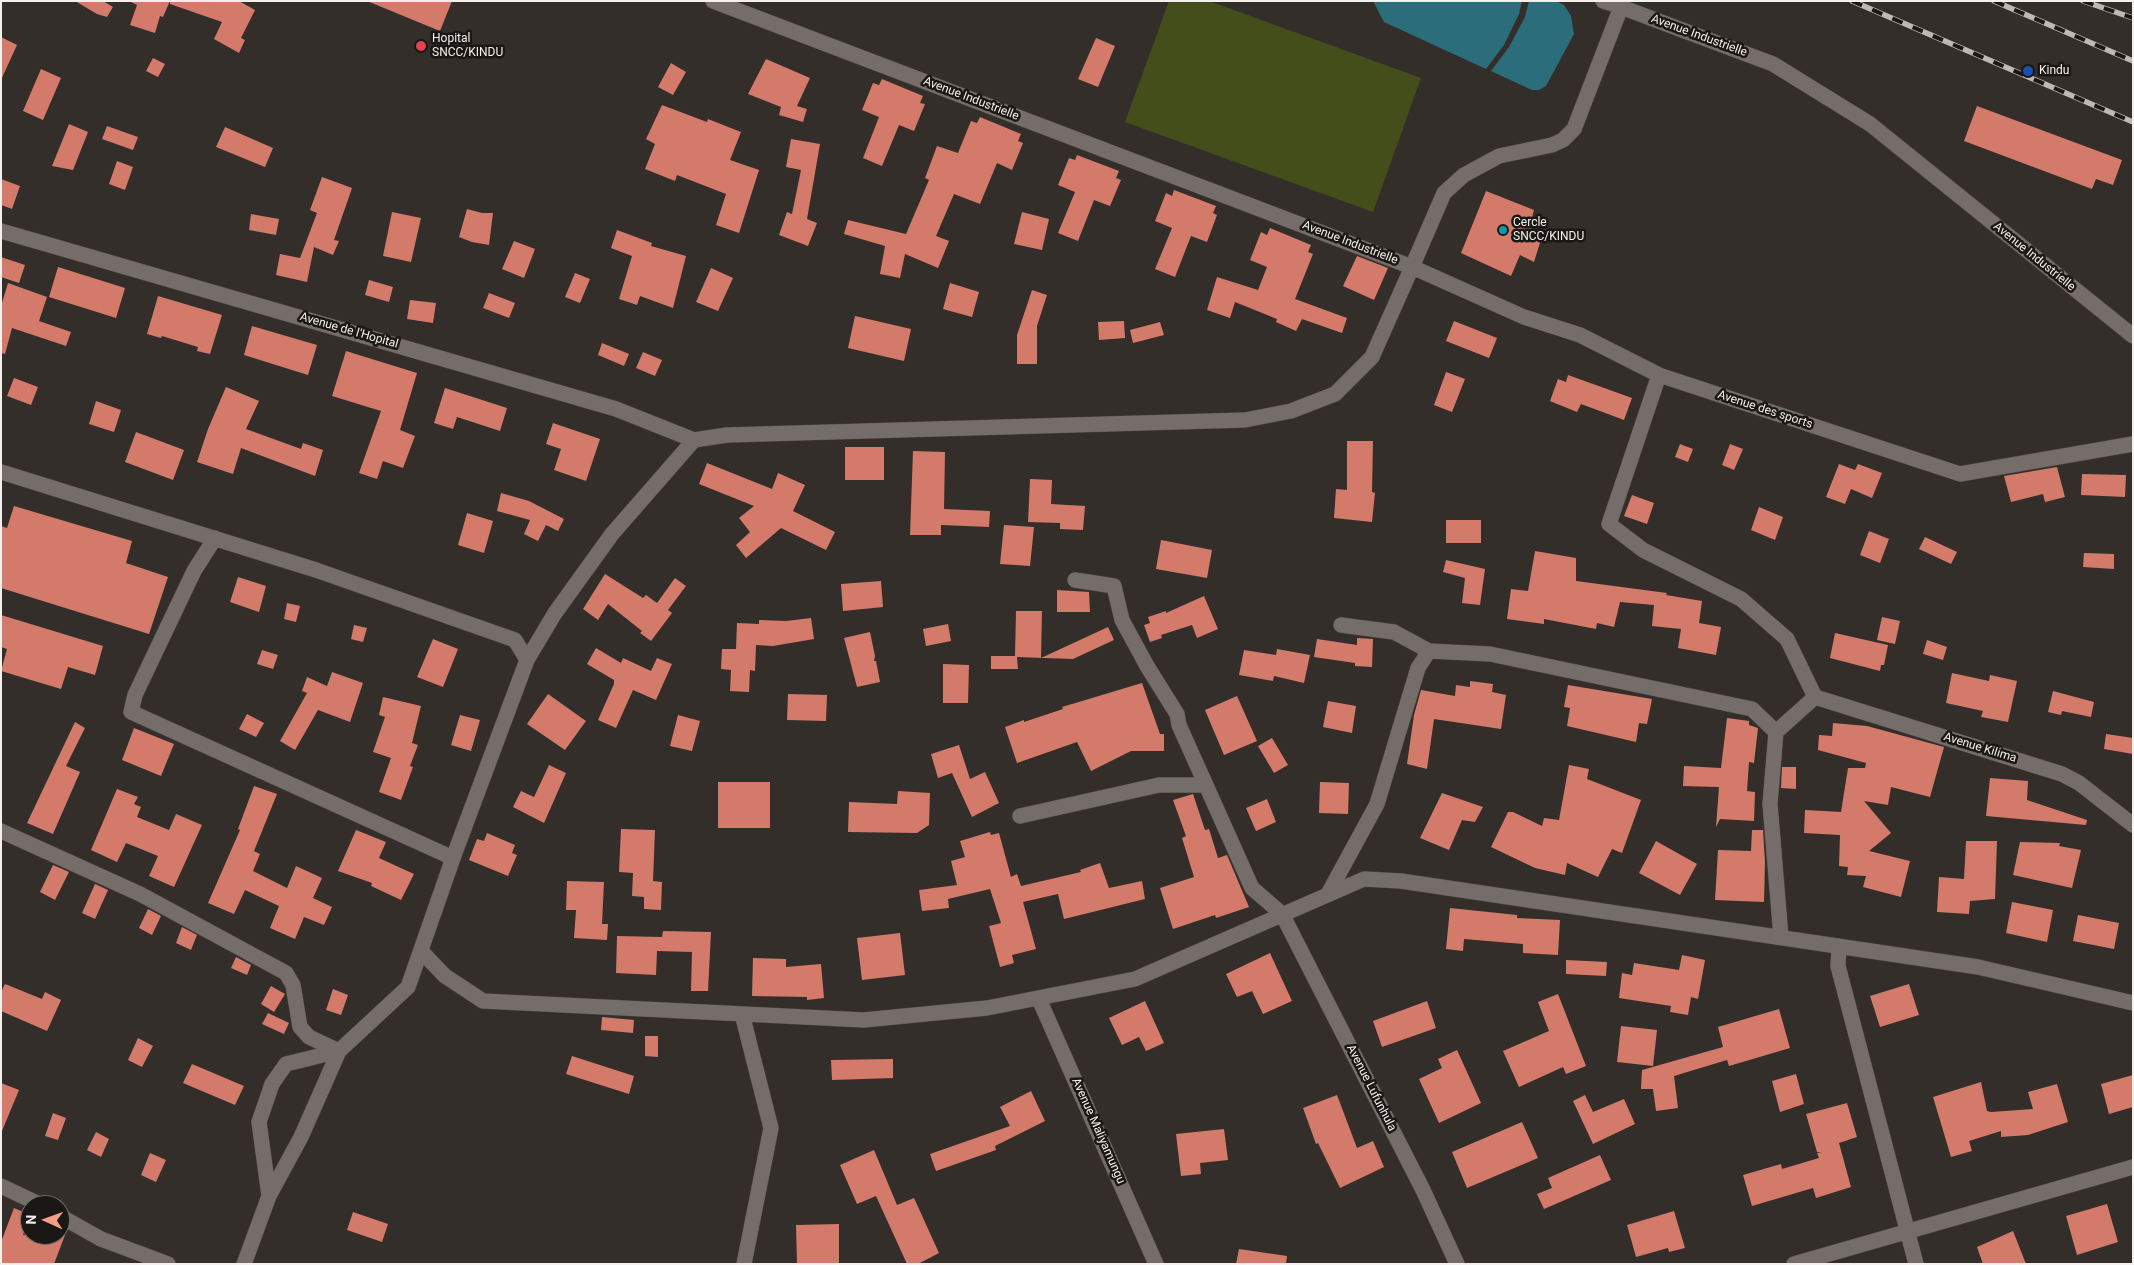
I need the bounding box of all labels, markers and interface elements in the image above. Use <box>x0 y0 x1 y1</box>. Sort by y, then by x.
street label: Avenue Industrielle <box>1649 12 1749 60</box>
place label: Hopital SNCC/KINDU <box>432 32 503 60</box>
marker: Hopital SNCC/KINDU <box>414 39 428 53</box>
marker: Kindu <box>2021 64 2035 78</box>
place label: Kindu <box>2039 64 2069 78</box>
street label: Avenue Industrielle <box>921 74 1021 124</box>
place label: Cercle SNCC/KINDU <box>1513 216 1584 244</box>
street label: Avenue Industrielle <box>1300 218 1400 268</box>
street label: Avenue Industrielle <box>1990 220 2078 294</box>
marker: Cercle SNCC/KINDU <box>1497 224 1509 236</box>
street label: Avenue de l'Hopital <box>298 310 400 352</box>
street label: Avenue des sports <box>1716 388 1814 432</box>
street label: Avenue Kilima <box>1942 730 2018 766</box>
street label: Avenue Lufunhula <box>1343 1042 1399 1134</box>
street label: Avenue Maliyamungu <box>1068 1076 1128 1186</box>
north arrow <box>20 1195 70 1245</box>
text: N <box>23 1214 39 1225</box>

